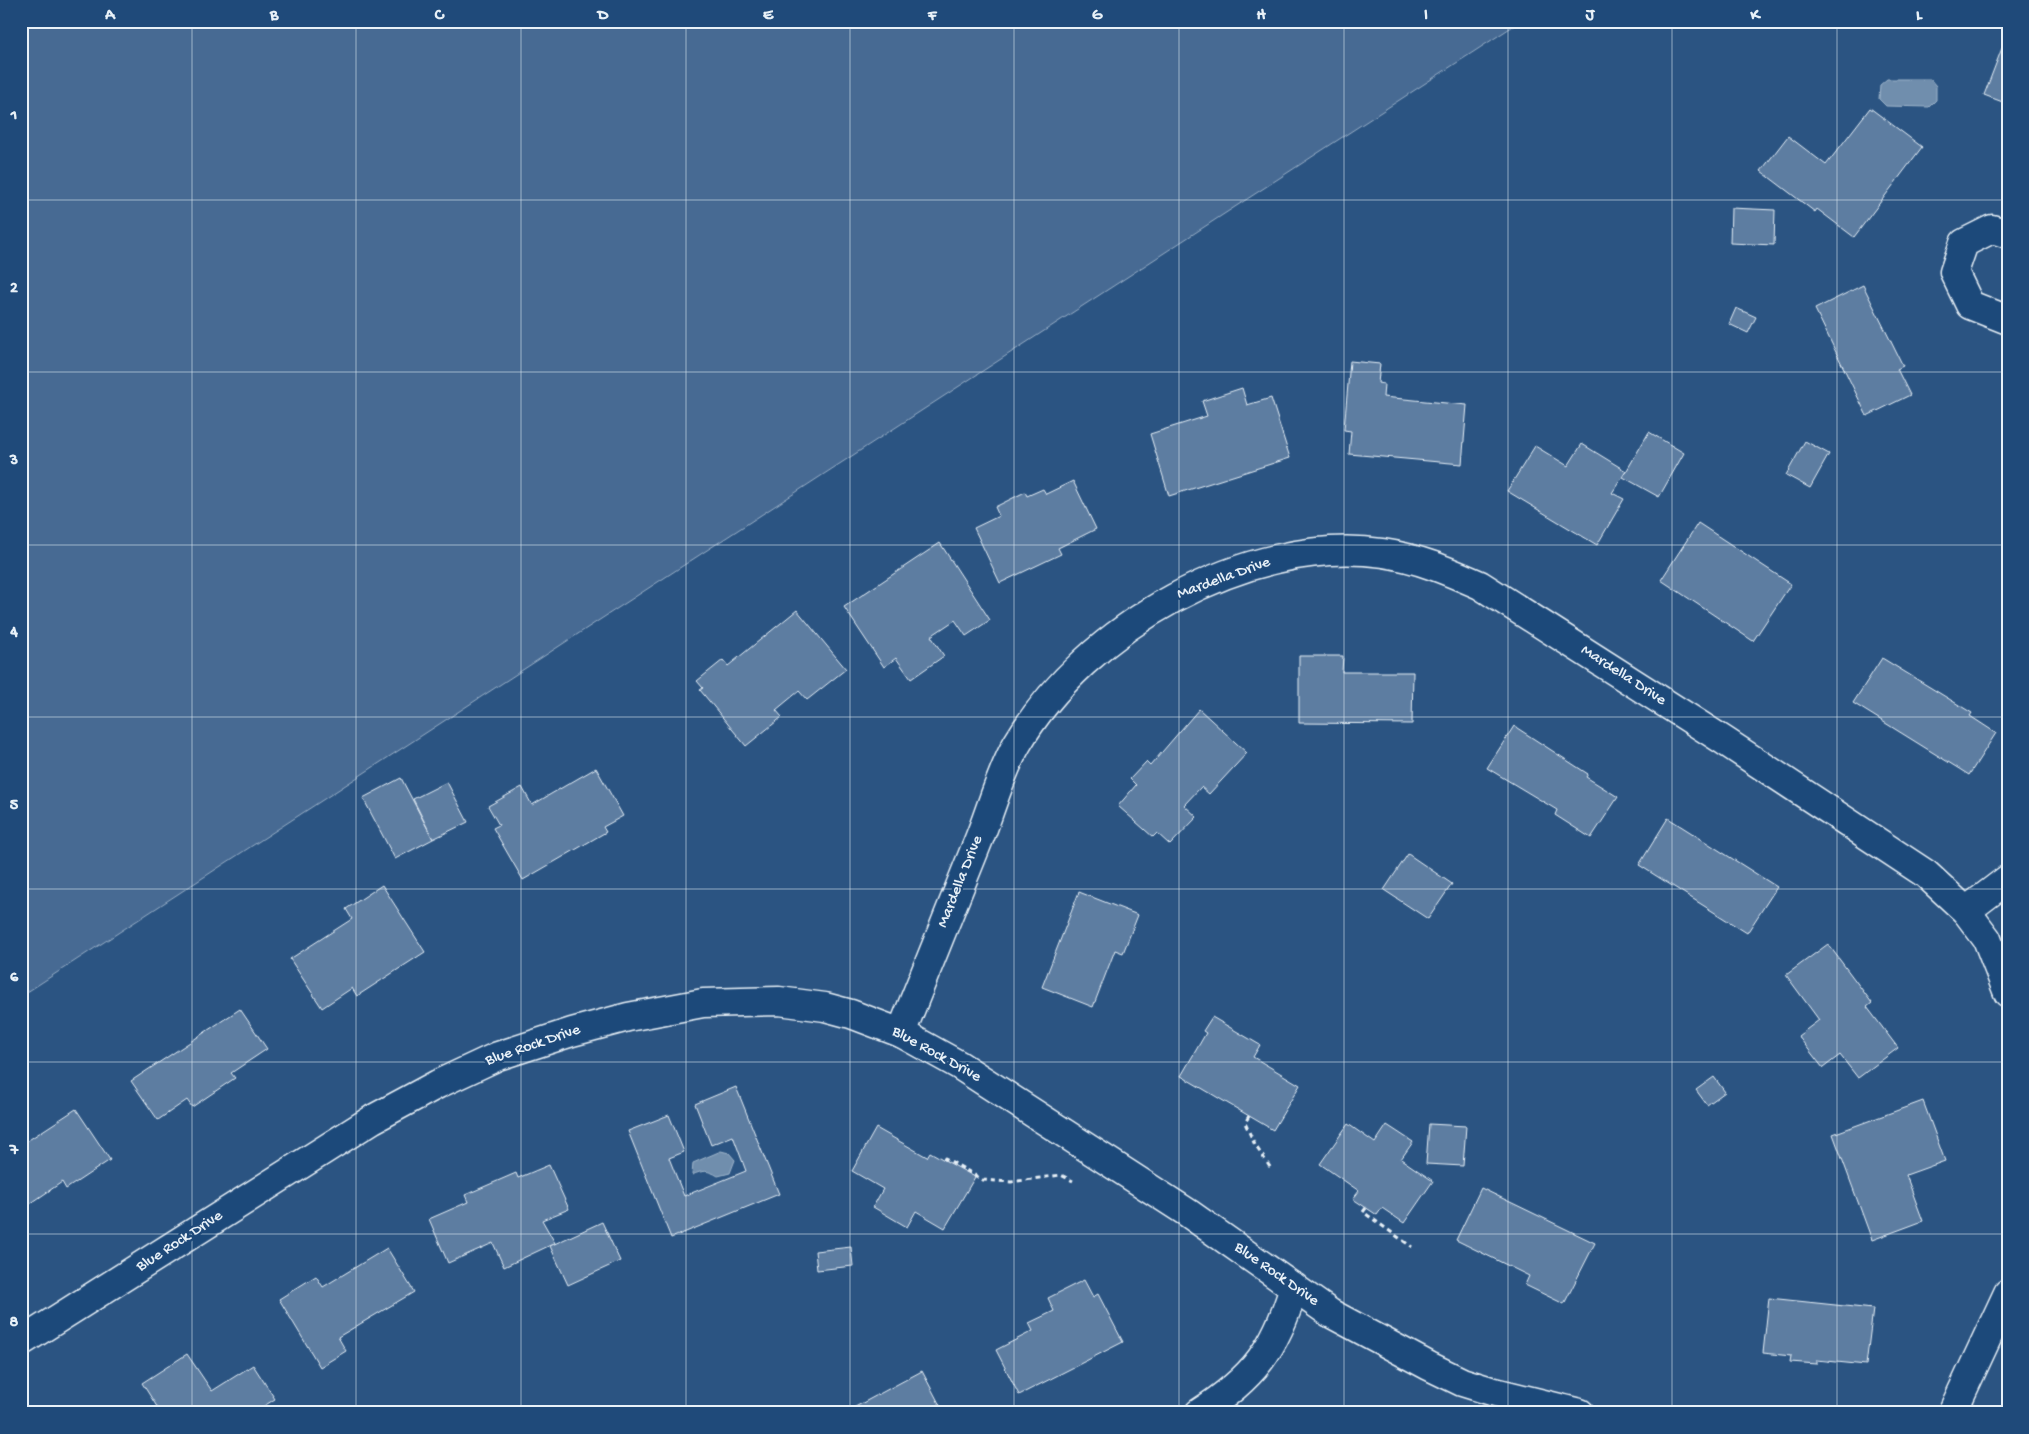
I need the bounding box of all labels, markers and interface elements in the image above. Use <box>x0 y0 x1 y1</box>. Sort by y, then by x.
text: A <box>104 7 116 26</box>
text: B <box>269 7 279 26</box>
text: C <box>434 7 445 26</box>
text: D <box>596 7 609 26</box>
text: E <box>763 7 774 26</box>
text: F <box>927 7 938 26</box>
text: G <box>1092 7 1103 26</box>
text: H <box>1256 7 1266 26</box>
text: I <box>1424 7 1428 26</box>
text: J <box>1585 7 1596 26</box>
text: K <box>1750 7 1762 26</box>
text: L <box>1916 7 1923 26</box>
text: 1 <box>10 107 17 126</box>
text: 2 <box>10 280 18 299</box>
text: 3 <box>9 452 18 471</box>
street label: Mardella Drive <box>1175 553 1274 605</box>
text: 4 <box>9 624 18 643</box>
street label: Mardella Drive <box>1577 641 1670 711</box>
text: 5 <box>10 797 19 816</box>
street label: Mardella Drive <box>934 832 988 931</box>
text: 6 <box>10 969 19 988</box>
street label: Blue Rock Drive <box>482 1021 584 1071</box>
street label: Blue Rock Drive <box>887 1022 985 1088</box>
text: 7 <box>9 1142 19 1161</box>
street label: Blue Rock Drive <box>132 1207 227 1278</box>
street label: Blue Rock Drive <box>1229 1238 1323 1312</box>
text: 8 <box>10 1314 19 1333</box>

